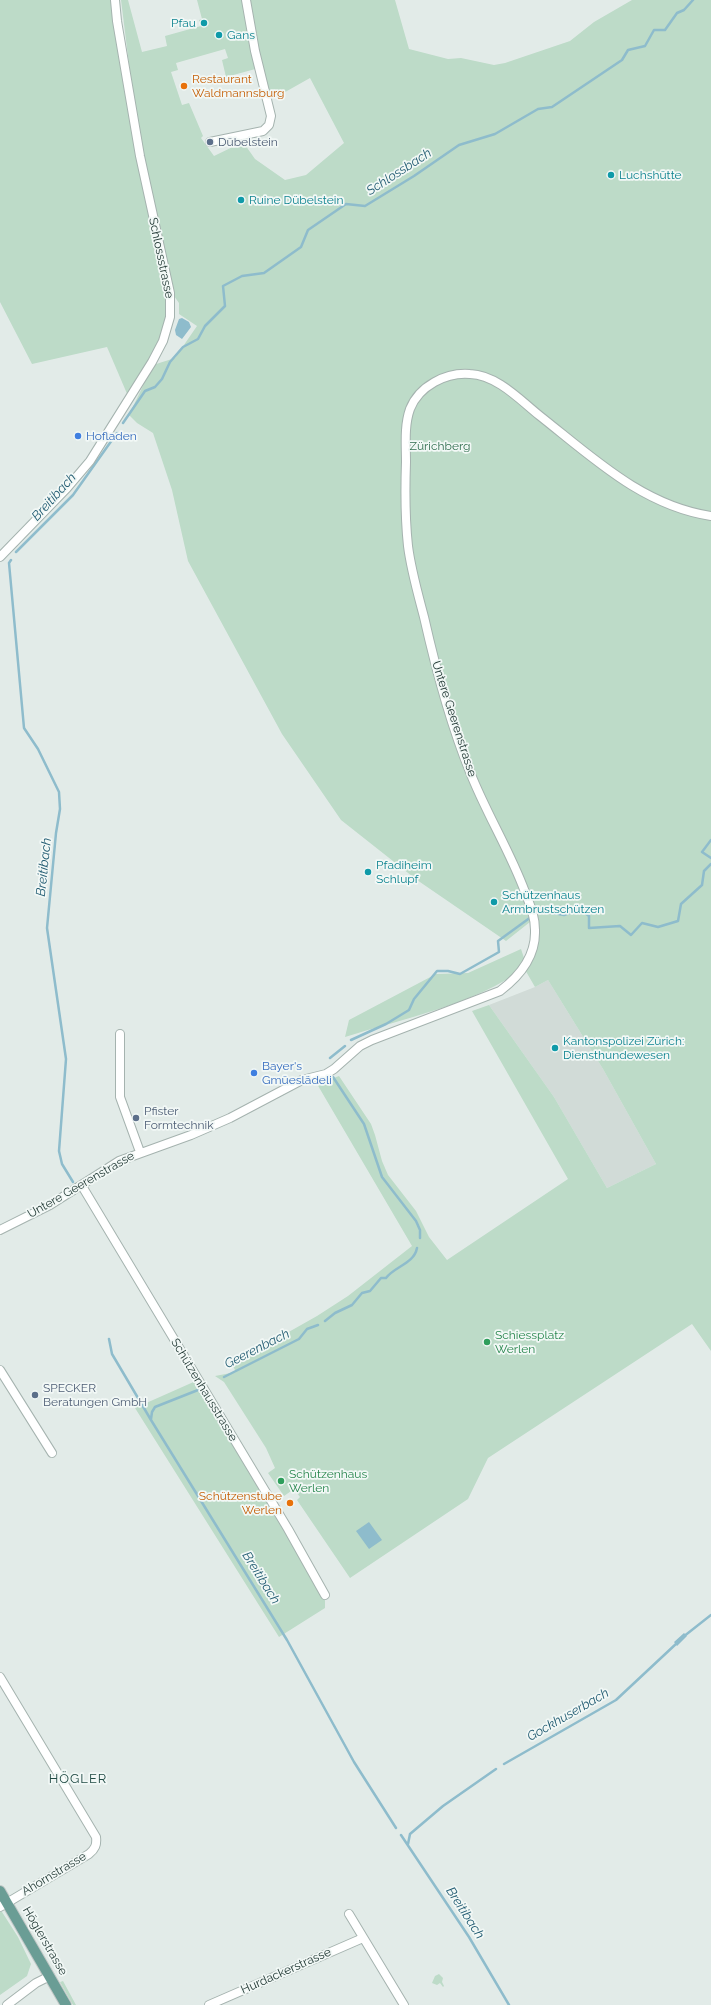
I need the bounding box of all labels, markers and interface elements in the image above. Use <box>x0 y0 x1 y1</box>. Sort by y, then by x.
place label: Pfau <box>171 16 196 30</box>
marker: Pfau <box>199 18 209 28</box>
place label: Gans <box>227 28 255 42</box>
marker: Gans <box>214 30 224 40</box>
place label: Restaurant Waldmannsburg <box>192 72 285 100</box>
marker: Restaurant Waldmannsburg <box>179 81 189 91</box>
place label: Dübelstein <box>218 135 278 149</box>
marker: Dübelstein <box>205 137 215 147</box>
water label: Schlossbach <box>364 145 434 199</box>
place label: Luchshütte <box>619 168 682 182</box>
marker: Luchshütte <box>606 170 616 180</box>
place label: Ruine Dübelstein <box>249 193 343 207</box>
marker: Ruine Dübelstein <box>236 195 246 205</box>
street label: Schlossstrasse <box>145 216 177 300</box>
place label: Hofladen <box>86 429 137 443</box>
marker: Hofladen <box>73 431 83 441</box>
park label: Zürichberg <box>410 439 470 453</box>
water label: Breitibach <box>29 470 79 524</box>
street label: Untere Geerenstrasse <box>428 659 480 779</box>
water label: Breitibach <box>33 837 55 897</box>
place label: Pfadiheim Schlupf <box>376 858 432 886</box>
marker: Pfadiheim Schlupf <box>363 867 373 877</box>
place label: Schützenhaus Armbrustschützen <box>502 888 604 916</box>
marker: Schützenhaus Armbrustschützen <box>489 897 499 907</box>
place label: Kantonspolizei Zürich: Diensthundewesen <box>563 1034 684 1062</box>
marker: Kantonspolizei Zürich: Diensthundewesen <box>550 1043 560 1053</box>
place label: Bayer's Gmüeslädeli <box>262 1059 332 1087</box>
marker: Bayer's Gmüeslädeli <box>249 1068 259 1078</box>
place label: Pfister Formtechnik <box>144 1104 214 1132</box>
marker: Pfister Formtechnik <box>131 1113 141 1123</box>
street label: Untere Geerenstrasse <box>25 1149 137 1221</box>
water label: Geerenbach <box>222 1326 292 1372</box>
place label: Schiessplatz Werlen <box>495 1328 564 1356</box>
street label: Schützenhausstrasse <box>168 1336 240 1444</box>
marker: Schiessplatz Werlen <box>482 1337 492 1347</box>
place label: SPECKER Beratungen GmbH <box>43 1381 147 1409</box>
marker: SPECKER Beratungen GmbH <box>30 1390 40 1400</box>
place label: Schützenhaus Werlen <box>289 1467 367 1495</box>
marker: Schützenhaus Werlen <box>276 1476 286 1486</box>
place label: Schützenstube Werlen <box>199 1489 282 1517</box>
marker: Schützenstube Werlen <box>285 1498 295 1508</box>
water label: Breitibach <box>239 1549 283 1607</box>
water label: Gockhuserbach <box>524 1685 612 1745</box>
district label: HÖGLER <box>49 1771 107 1787</box>
street label: Ahornstrasse <box>19 1849 89 1899</box>
water label: Breitibach <box>442 1884 488 1942</box>
street label: Höglerstrasse <box>20 1904 70 1978</box>
street label: Hurdackerstrasse <box>239 1945 333 1997</box>

